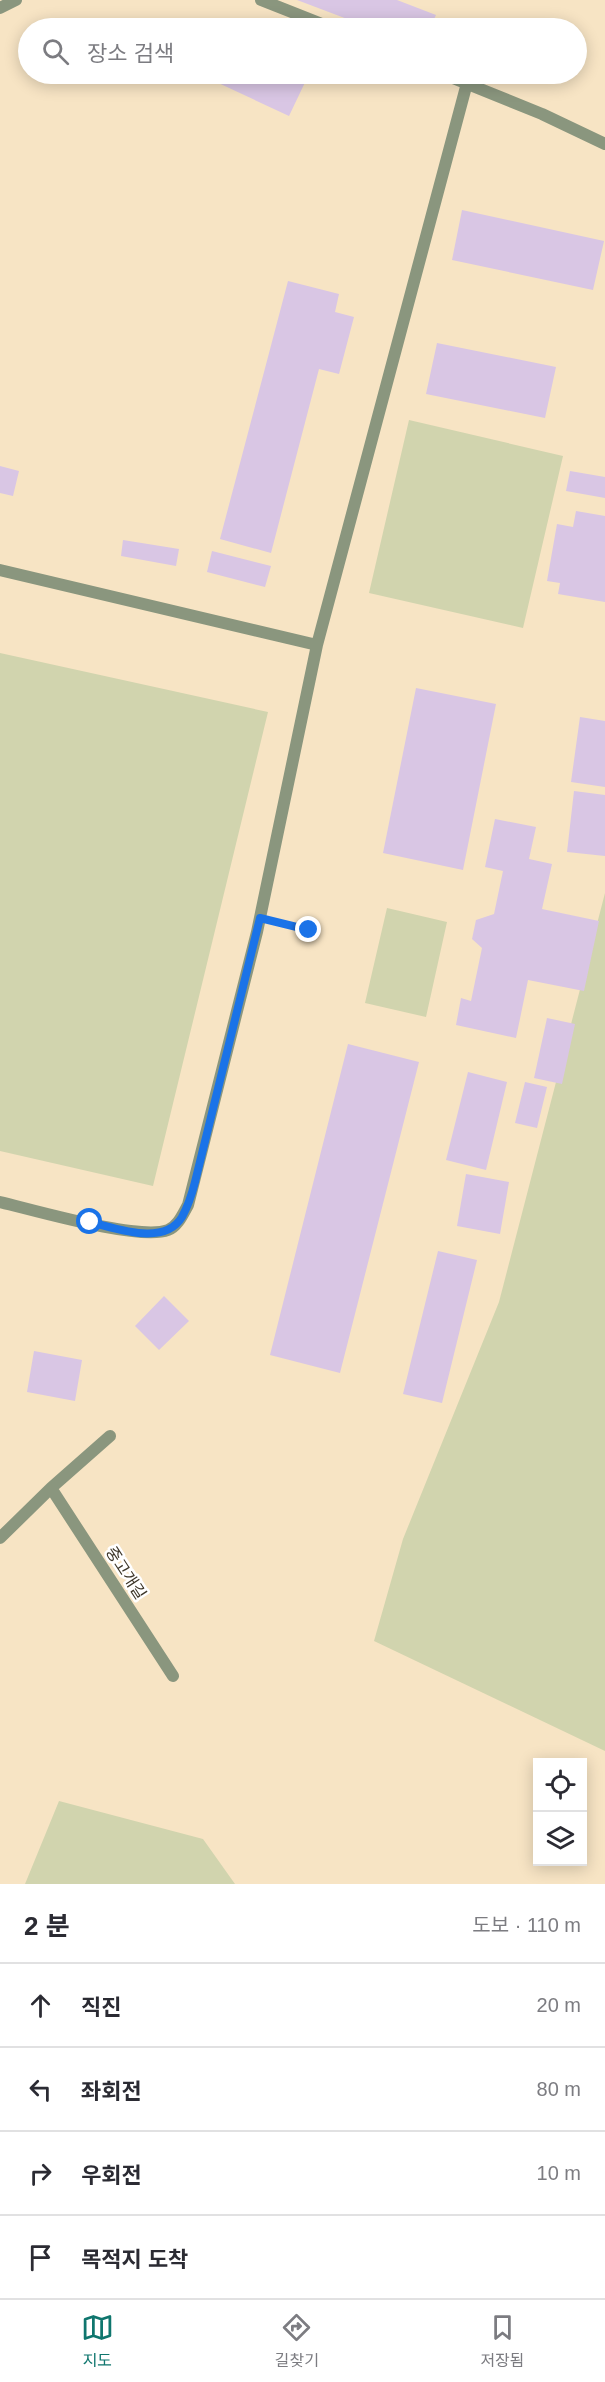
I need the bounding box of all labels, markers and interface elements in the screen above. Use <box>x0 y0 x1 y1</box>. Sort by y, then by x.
search box <box>18 18 587 84</box>
icon: search <box>39 35 72 68</box>
text: 장소 검색 <box>87 41 174 66</box>
route end <box>295 916 321 942</box>
route start <box>76 1208 102 1234</box>
street label: 중고개길 <box>103 1544 149 1602</box>
map controls <box>533 1758 587 1866</box>
button: locate <box>533 1758 587 1812</box>
button: layers <box>533 1812 587 1866</box>
text: 2 분 <box>24 1911 70 1941</box>
text: 도보 · 110 m <box>472 1914 581 1936</box>
icon: ahead <box>24 1989 57 2022</box>
text: 20 m <box>537 1994 581 2016</box>
text: 직진 <box>81 1995 121 2020</box>
icon: left <box>24 2073 57 2106</box>
text: 80 m <box>537 2078 581 2100</box>
text: 좌회전 <box>81 2079 142 2104</box>
icon: right <box>24 2157 57 2190</box>
text: 10 m <box>537 2162 581 2184</box>
text: 우회전 <box>81 2163 142 2188</box>
icon: arrive <box>24 2241 57 2274</box>
text: 목적지 도착 <box>81 2247 188 2272</box>
tab: 지도 <box>81 2311 114 2371</box>
tab: 길찾기 <box>275 2311 319 2371</box>
tab: 저장됨 <box>480 2311 524 2371</box>

